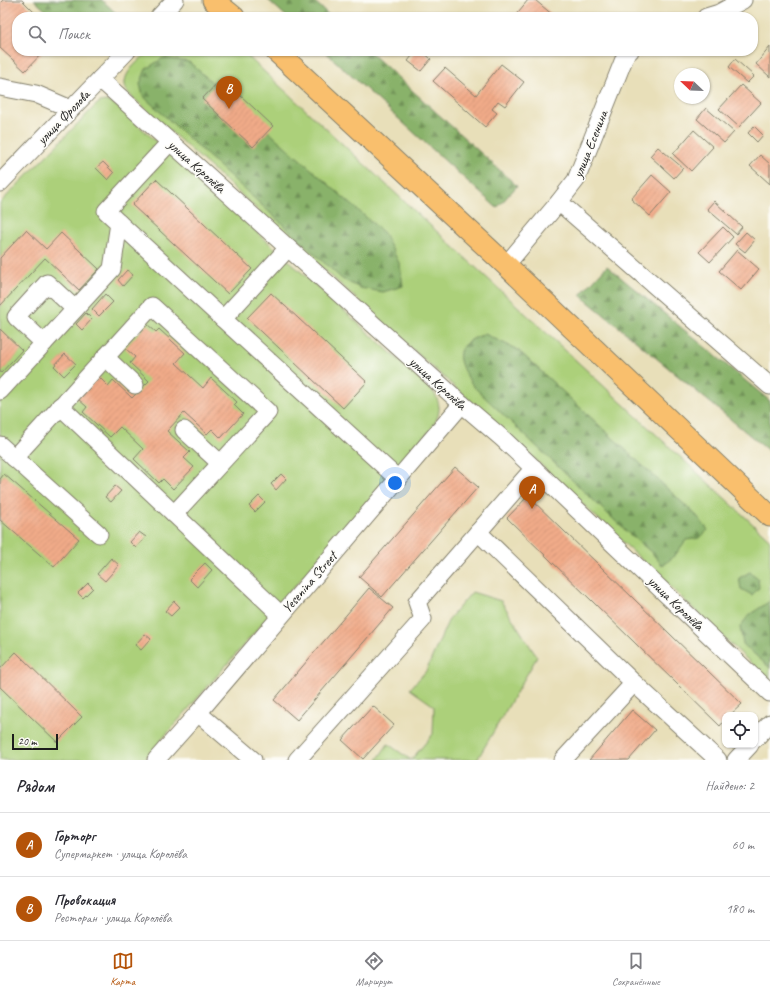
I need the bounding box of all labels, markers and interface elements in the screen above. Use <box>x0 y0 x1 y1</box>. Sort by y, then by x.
search box <box>12 12 758 56</box>
icon: search <box>26 23 48 45</box>
text: Поиск <box>58 25 90 44</box>
north arrow <box>674 68 710 104</box>
pin: B <box>216 76 242 109</box>
street label: улица Фролова <box>33 86 94 149</box>
street label: улица Есенина <box>569 107 612 181</box>
street label: улица Королёва <box>164 136 229 197</box>
street label: улица Королёва <box>405 353 470 414</box>
your location <box>385 473 405 493</box>
pin: A <box>519 476 545 509</box>
street label: Yesenina Street <box>278 547 342 616</box>
street label: улица Королёва <box>643 572 708 635</box>
map controls <box>722 712 758 748</box>
button: locate <box>722 712 758 748</box>
scale bar <box>12 732 58 751</box>
text: 20 m <box>18 734 37 748</box>
text: Рядом <box>16 776 54 797</box>
text: Найдено: 2 <box>706 778 754 794</box>
text: Горторг <box>54 827 95 846</box>
text: A <box>26 837 32 853</box>
text: 60 m <box>732 837 754 853</box>
text: Супермаркет · улица Королёва <box>54 846 187 862</box>
text: Провокация <box>54 891 115 910</box>
text: B <box>26 901 32 917</box>
text: 180 m <box>726 901 754 917</box>
text: Ресторан · улица Королёва <box>54 910 172 926</box>
tab: Карта <box>110 950 135 988</box>
tab: Маршрут <box>356 950 392 988</box>
tab: Сохранённые <box>612 950 660 988</box>

